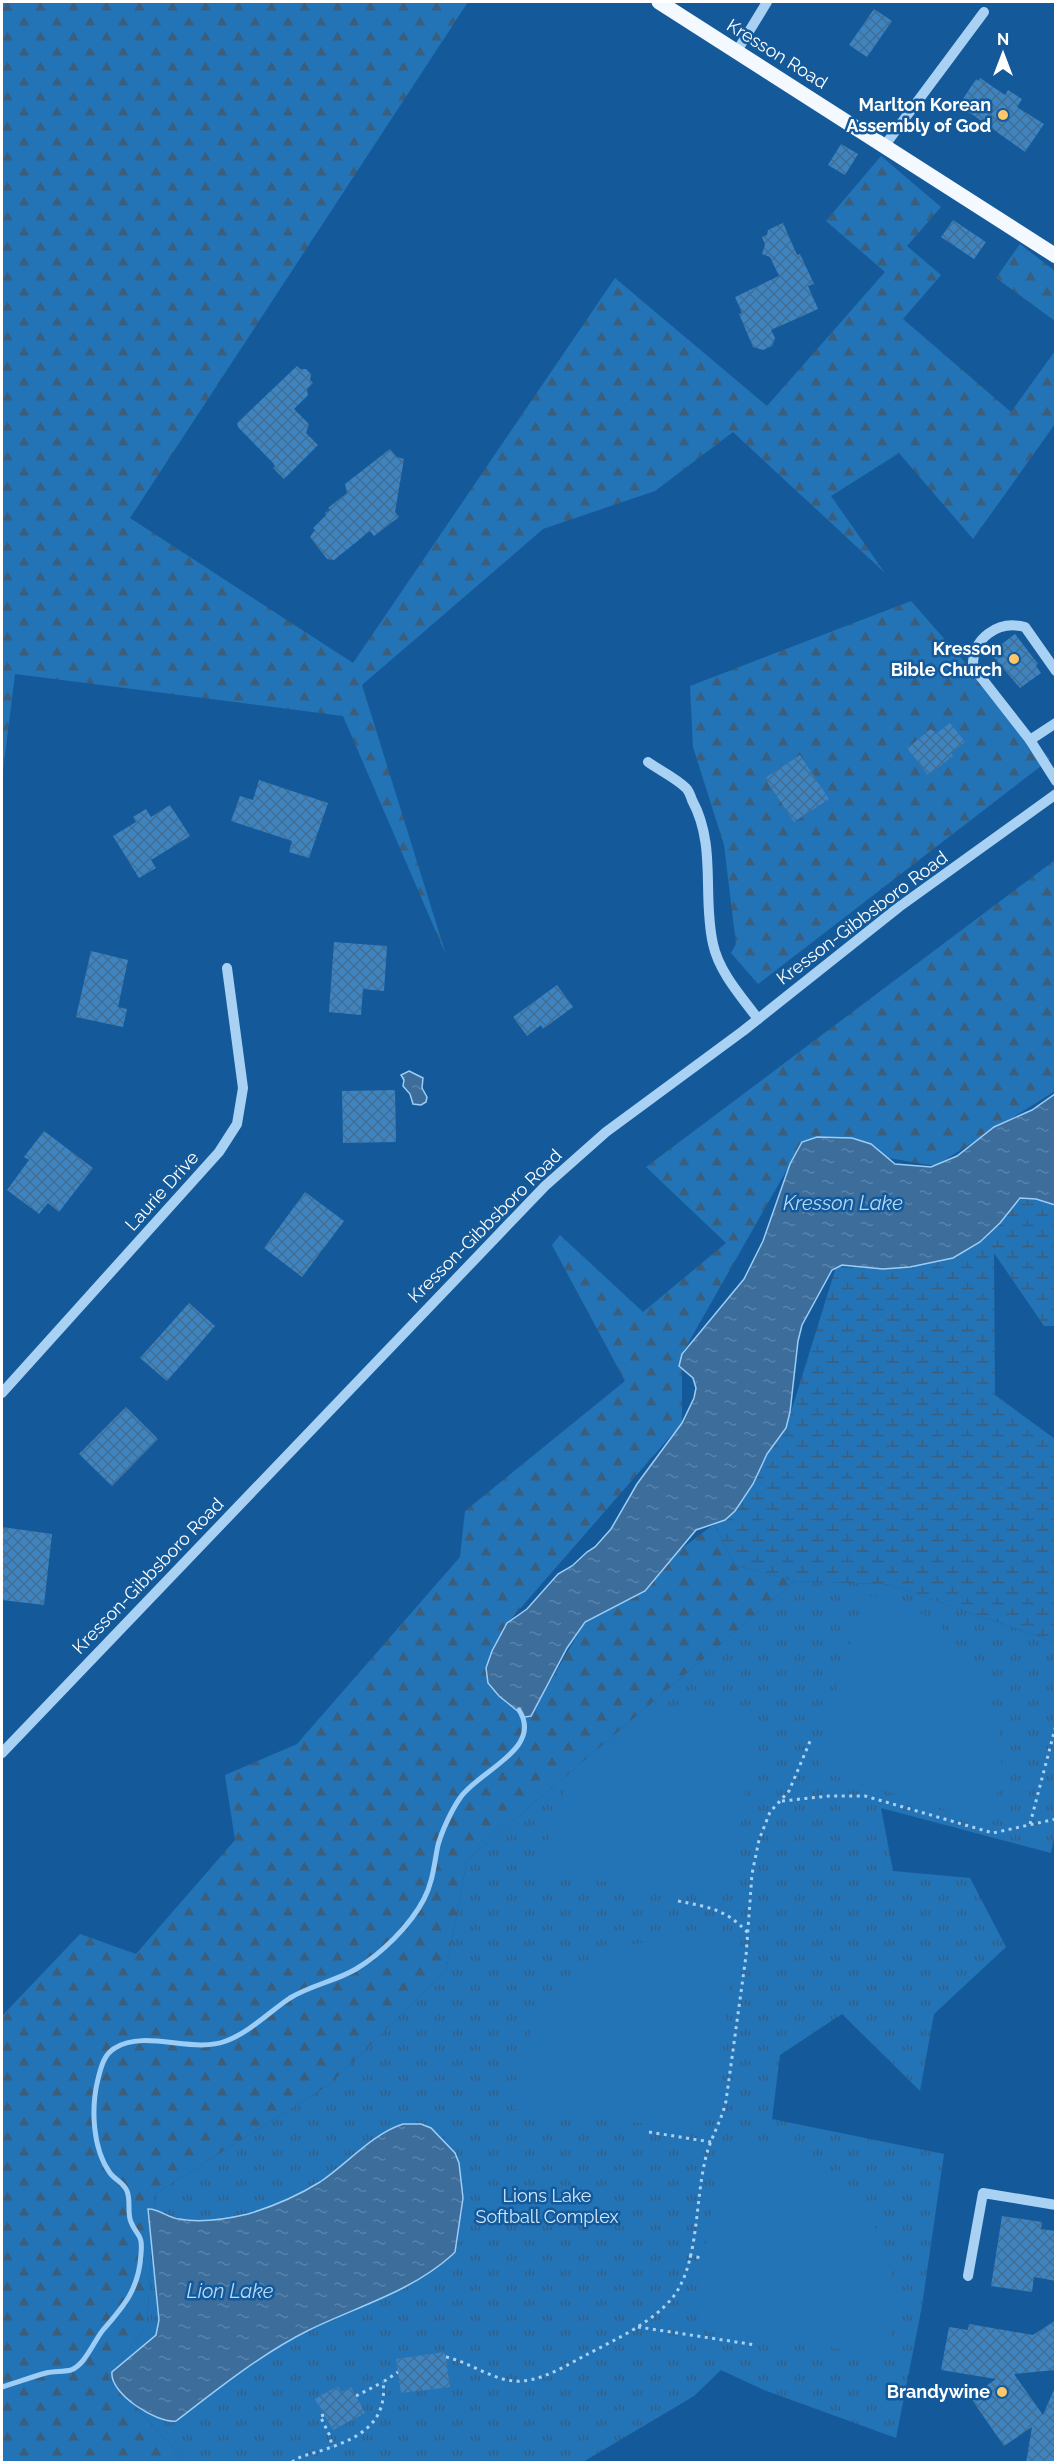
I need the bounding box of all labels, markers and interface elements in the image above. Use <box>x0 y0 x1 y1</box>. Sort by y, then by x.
street label: Kresson Road <box>723 14 831 93</box>
north arrow <box>973 24 1033 84</box>
text: N <box>997 30 1009 49</box>
place label: Marlton Korean Assembly of God <box>846 94 991 136</box>
marker: Marlton Korean Assembly of God <box>996 108 1010 122</box>
place label: Kresson Bible Church <box>891 638 1002 680</box>
marker: Kresson Bible Church <box>1007 652 1021 666</box>
street label: Kresson-Gibbsboro Road <box>772 847 951 989</box>
street label: Kresson-Gibbsboro Road <box>404 1145 566 1307</box>
street label: Laurie Drive <box>121 1146 203 1235</box>
water label: Kresson Lake <box>783 1191 903 1215</box>
street label: Kresson-Gibbsboro Road <box>68 1493 228 1658</box>
park label: Lions Lake Softball Complex <box>475 2185 619 2227</box>
water label: Lion Lake <box>187 2279 274 2303</box>
place label: Brandywine <box>887 2381 990 2402</box>
marker: Brandywine <box>995 2385 1009 2399</box>

